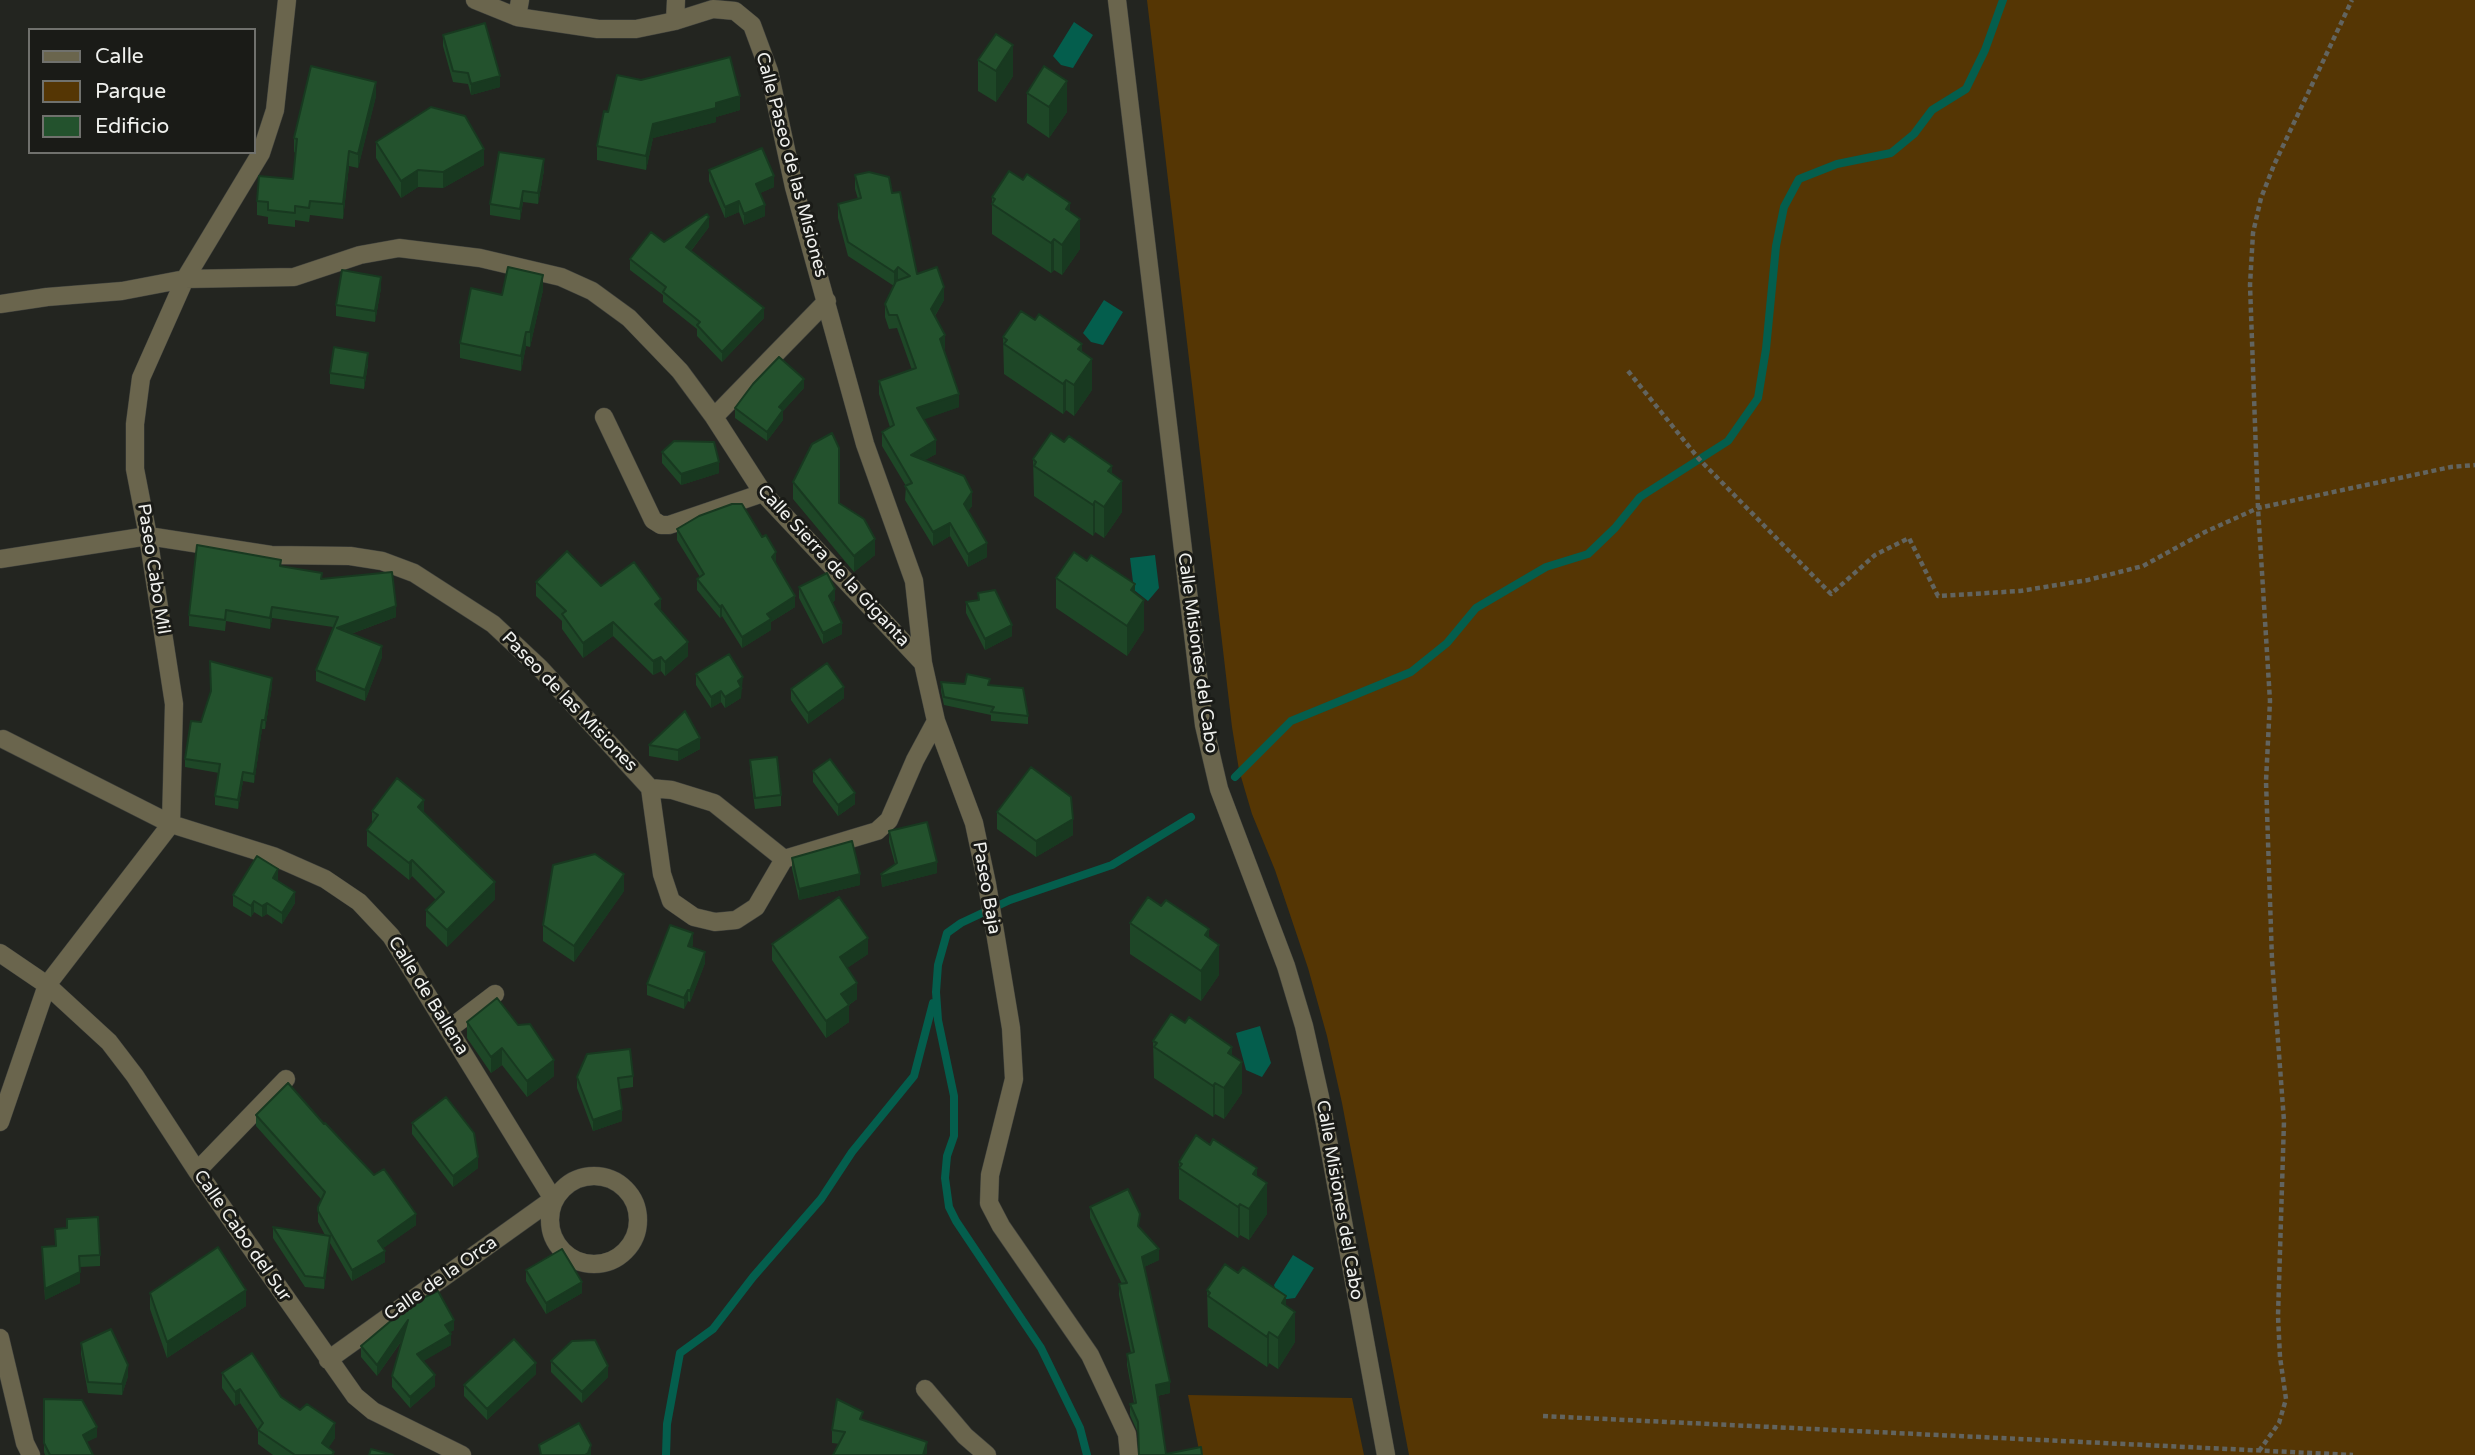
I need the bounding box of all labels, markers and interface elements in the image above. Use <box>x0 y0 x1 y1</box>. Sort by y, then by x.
legend <box>28 28 256 154</box>
text: Calle <box>95 44 144 69</box>
street label: Calle Paseo de las Misiones <box>751 50 831 280</box>
text: Parque <box>95 79 166 104</box>
text: Edificio <box>95 114 169 139</box>
street label: Calle Sierra de la Giganta <box>752 481 914 651</box>
street label: Paseo Cabo Mil <box>132 502 174 636</box>
street label: Calle Misiones del Cabo <box>1172 551 1222 755</box>
street label: Paseo de las Misiones <box>497 628 641 776</box>
street label: Paseo Baja <box>967 840 1005 936</box>
street label: Calle de Ballena <box>383 933 473 1059</box>
street label: Calle Misiones del Cabo <box>1311 1099 1367 1301</box>
street label: Calle Cabo del Sur <box>189 1166 295 1306</box>
street label: Calle de la Orca <box>380 1232 502 1326</box>

